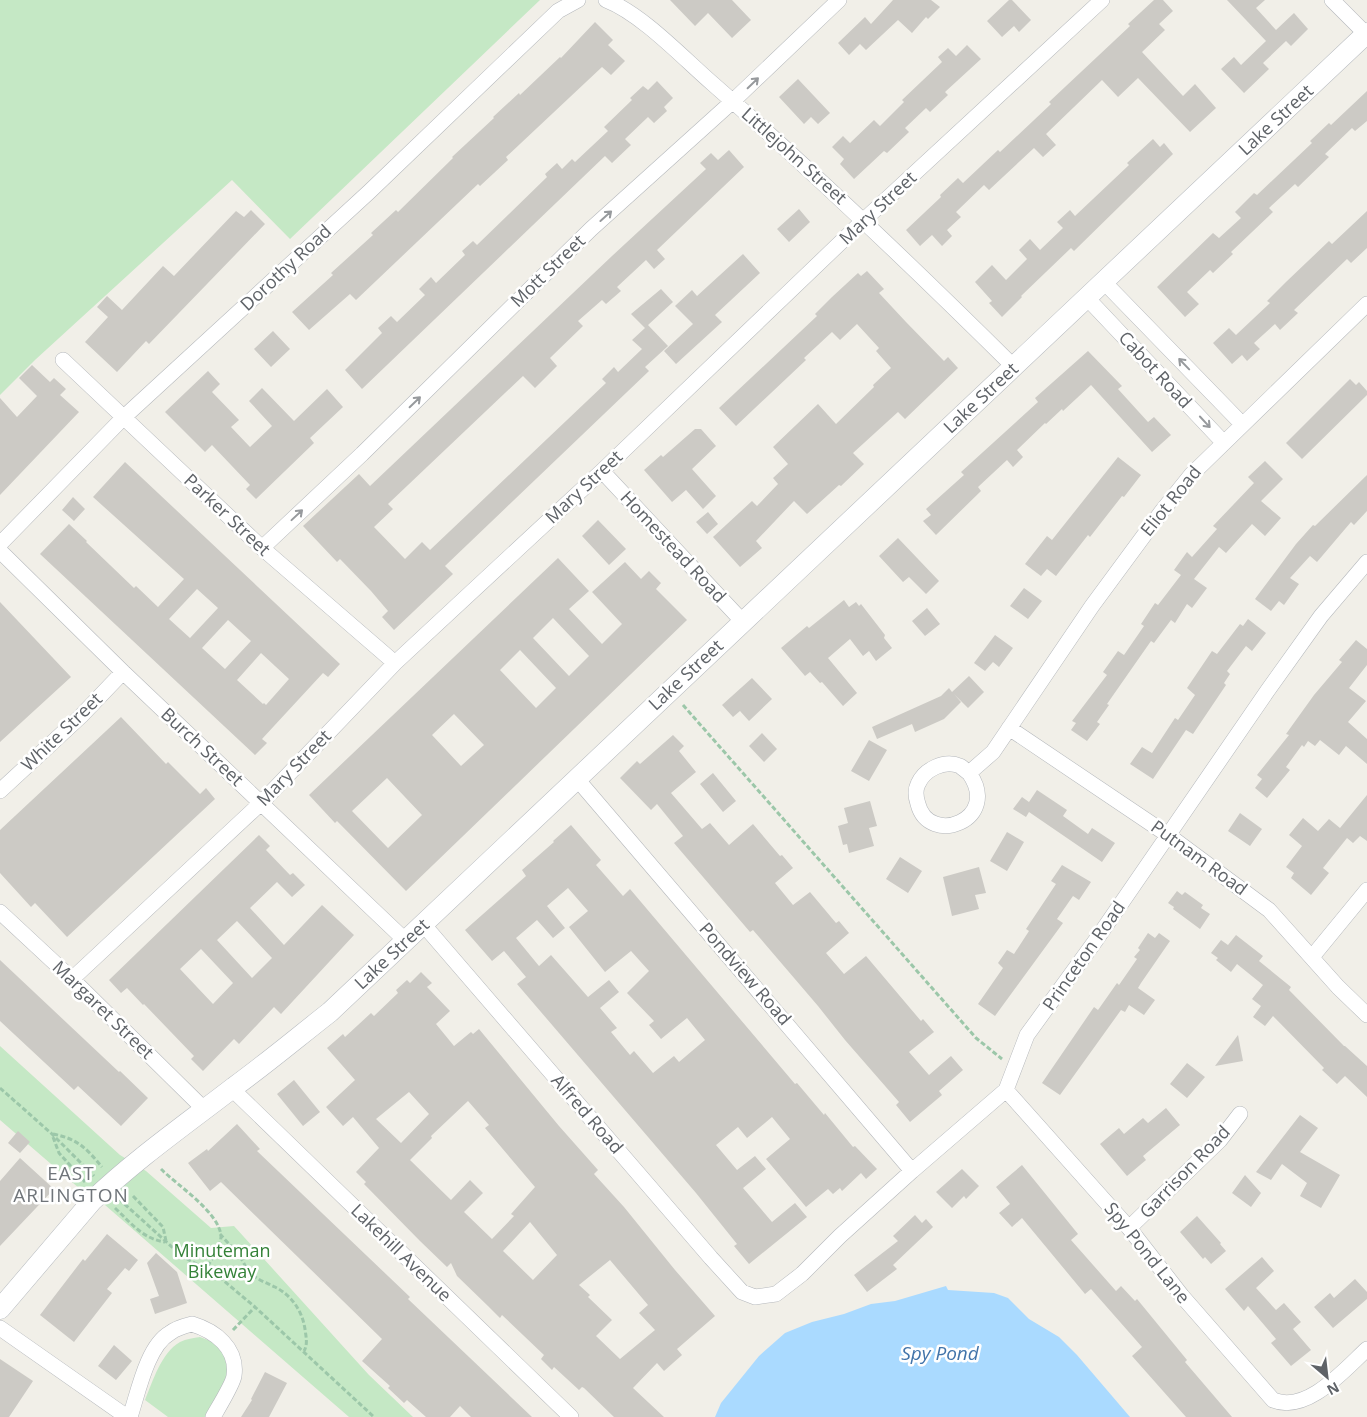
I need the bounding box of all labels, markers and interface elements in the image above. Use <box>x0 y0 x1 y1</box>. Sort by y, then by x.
one-way arrow <box>746 77 759 89</box>
street label: Lake Street <box>1233 78 1318 160</box>
street label: Littlejohn Street <box>737 102 852 209</box>
street label: Mary Street <box>833 165 921 249</box>
one-way arrow <box>600 210 613 222</box>
street label: Dorothy Road <box>235 219 336 316</box>
street label: Mott Street <box>505 229 590 312</box>
street label: Cabot Road <box>1114 326 1198 413</box>
street label: Lake Street <box>938 356 1023 438</box>
one-way arrow <box>1178 358 1190 370</box>
one-way arrow <box>408 396 421 408</box>
one-way arrow <box>1199 416 1211 429</box>
street label: Mary Street <box>539 444 627 528</box>
street label: Eliot Road <box>1134 460 1206 541</box>
street label: Parker Street <box>179 468 276 561</box>
street label: Homestead Road <box>616 485 732 607</box>
one-way arrow <box>291 509 304 521</box>
street label: Lake Street <box>643 633 728 715</box>
street label: White Street <box>16 687 107 776</box>
street label: Burch Street <box>156 702 249 791</box>
street label: Mary Street <box>251 724 336 811</box>
street label: Putnam Road <box>1147 814 1253 900</box>
street label: Princeton Road <box>1037 896 1130 1015</box>
street label: Lake Street <box>349 912 434 994</box>
street label: Pondview Road <box>694 917 797 1030</box>
street label: Margaret Street <box>48 955 160 1064</box>
street label: Alfred Road <box>547 1068 629 1158</box>
street label: Garrison Road <box>1134 1120 1235 1223</box>
district label: EAST ARLINGTON <box>13 1160 129 1208</box>
street label: Spy Pond Lane <box>1100 1197 1196 1308</box>
street label: Lakehill Avenue <box>346 1198 457 1306</box>
park label: Minuteman Bikeway <box>173 1238 271 1283</box>
water label: Spy Pond <box>901 1340 980 1366</box>
north arrow <box>1302 1352 1352 1402</box>
text: N <box>1324 1378 1343 1400</box>

